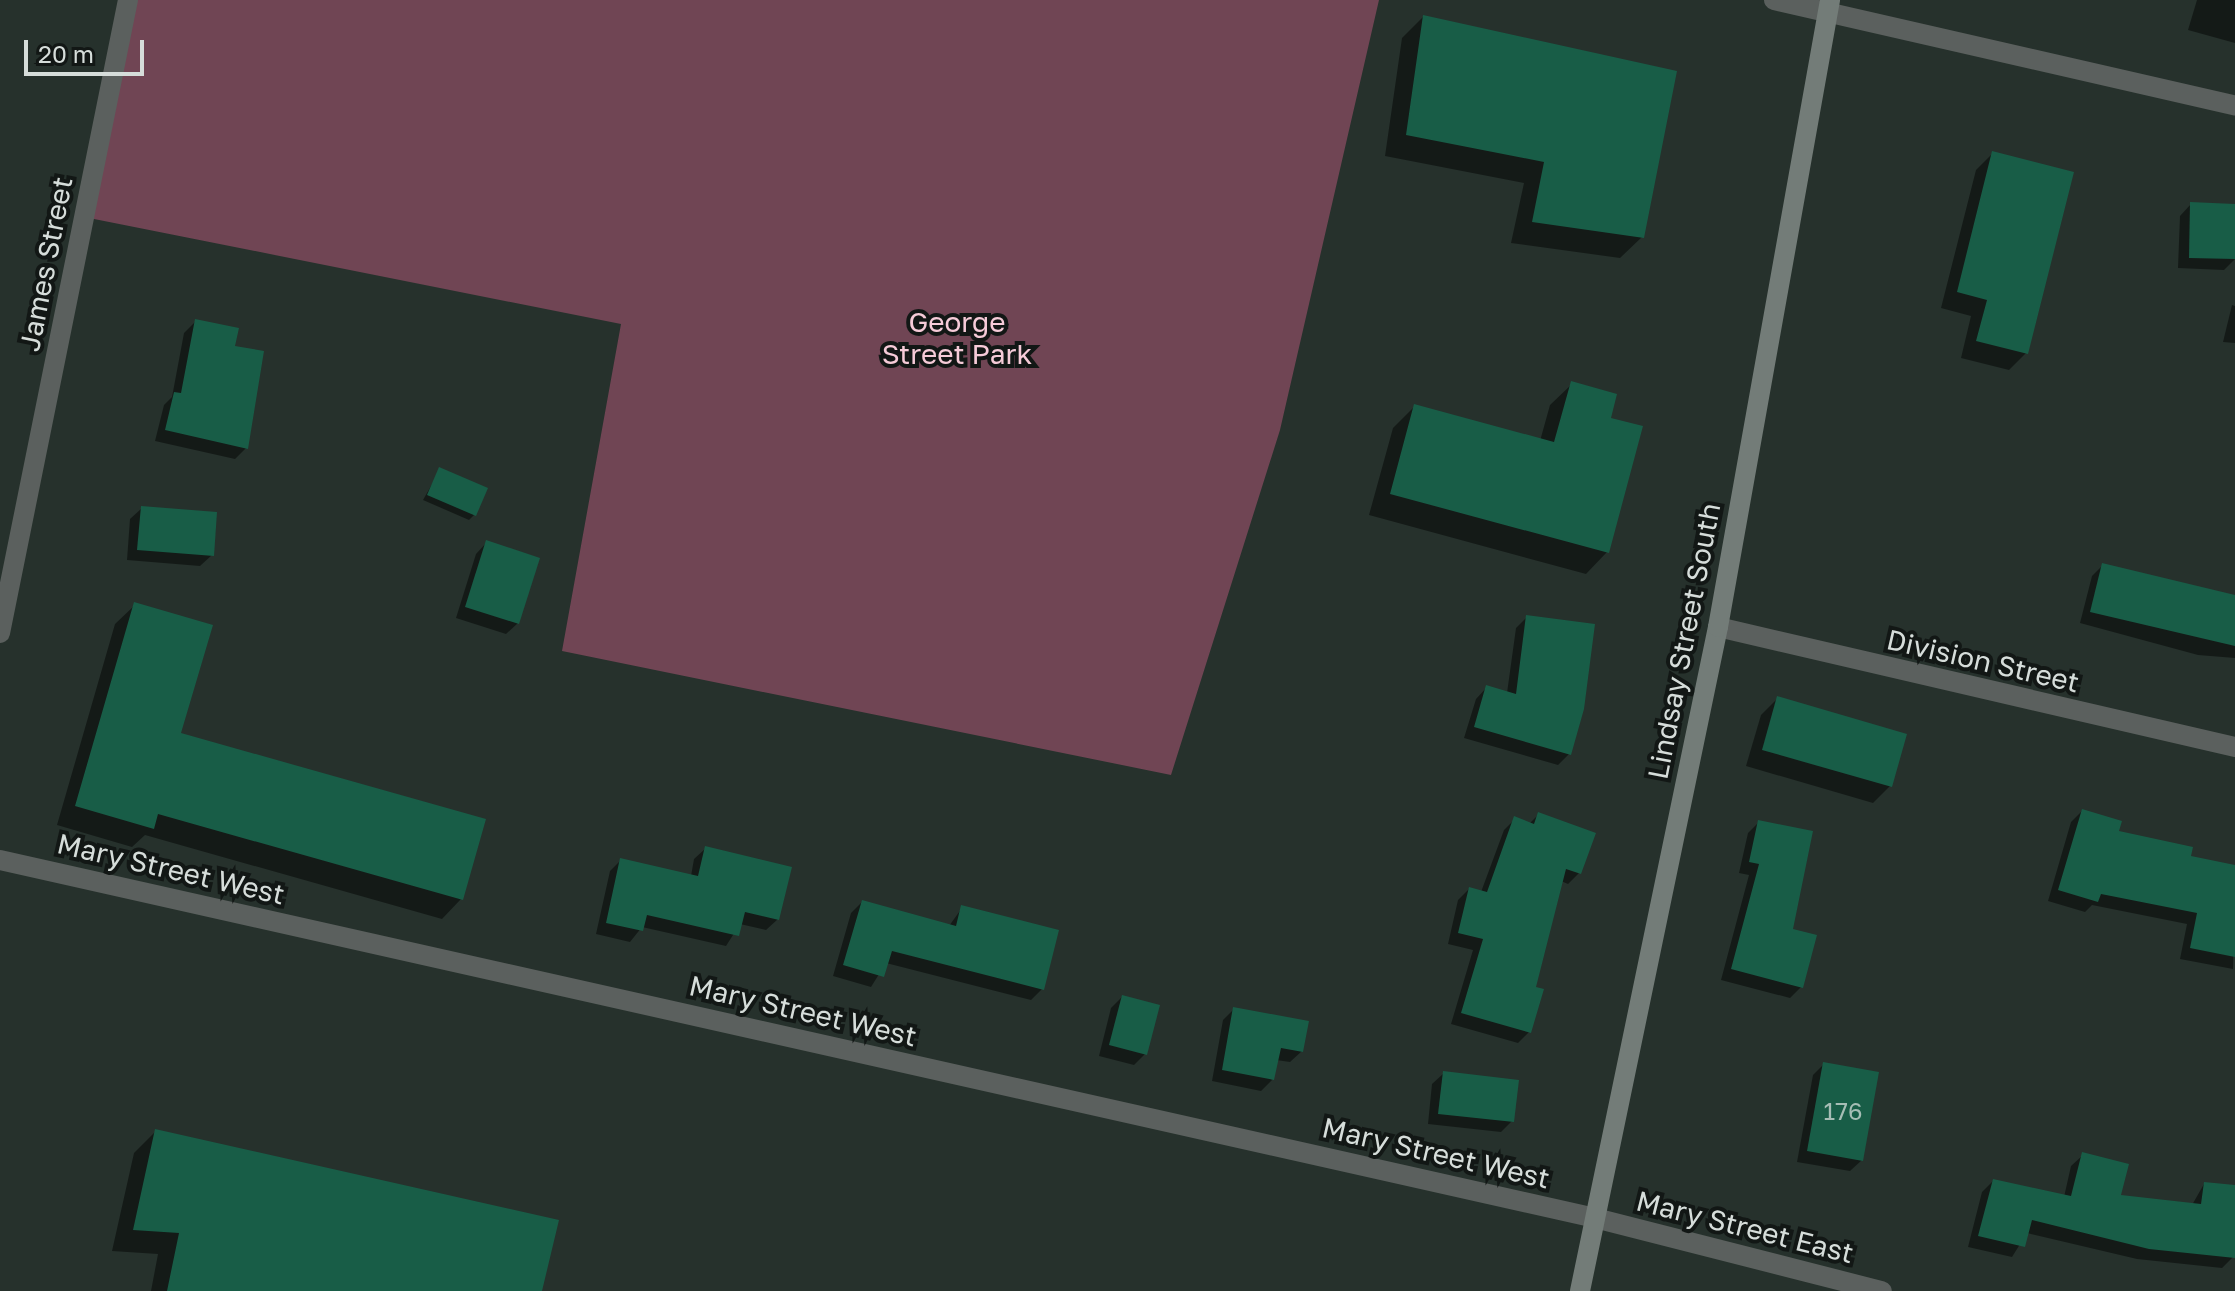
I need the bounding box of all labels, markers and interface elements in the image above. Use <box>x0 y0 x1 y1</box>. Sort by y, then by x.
scale bar <box>28 24 148 74</box>
text: 20 m <box>38 39 94 68</box>
street label: James Street <box>13 174 79 354</box>
park label: George Street Park <box>882 305 1032 371</box>
street label: Lindsay Street South <box>1641 500 1727 782</box>
street label: Division Street <box>1883 623 2083 699</box>
street label: Mary Street West <box>54 827 288 911</box>
street label: Mary Street West <box>686 969 920 1053</box>
house number: 176 <box>1824 1097 1862 1125</box>
street label: Mary Street West <box>1319 1111 1553 1195</box>
street label: Mary Street East <box>1633 1184 1857 1270</box>

